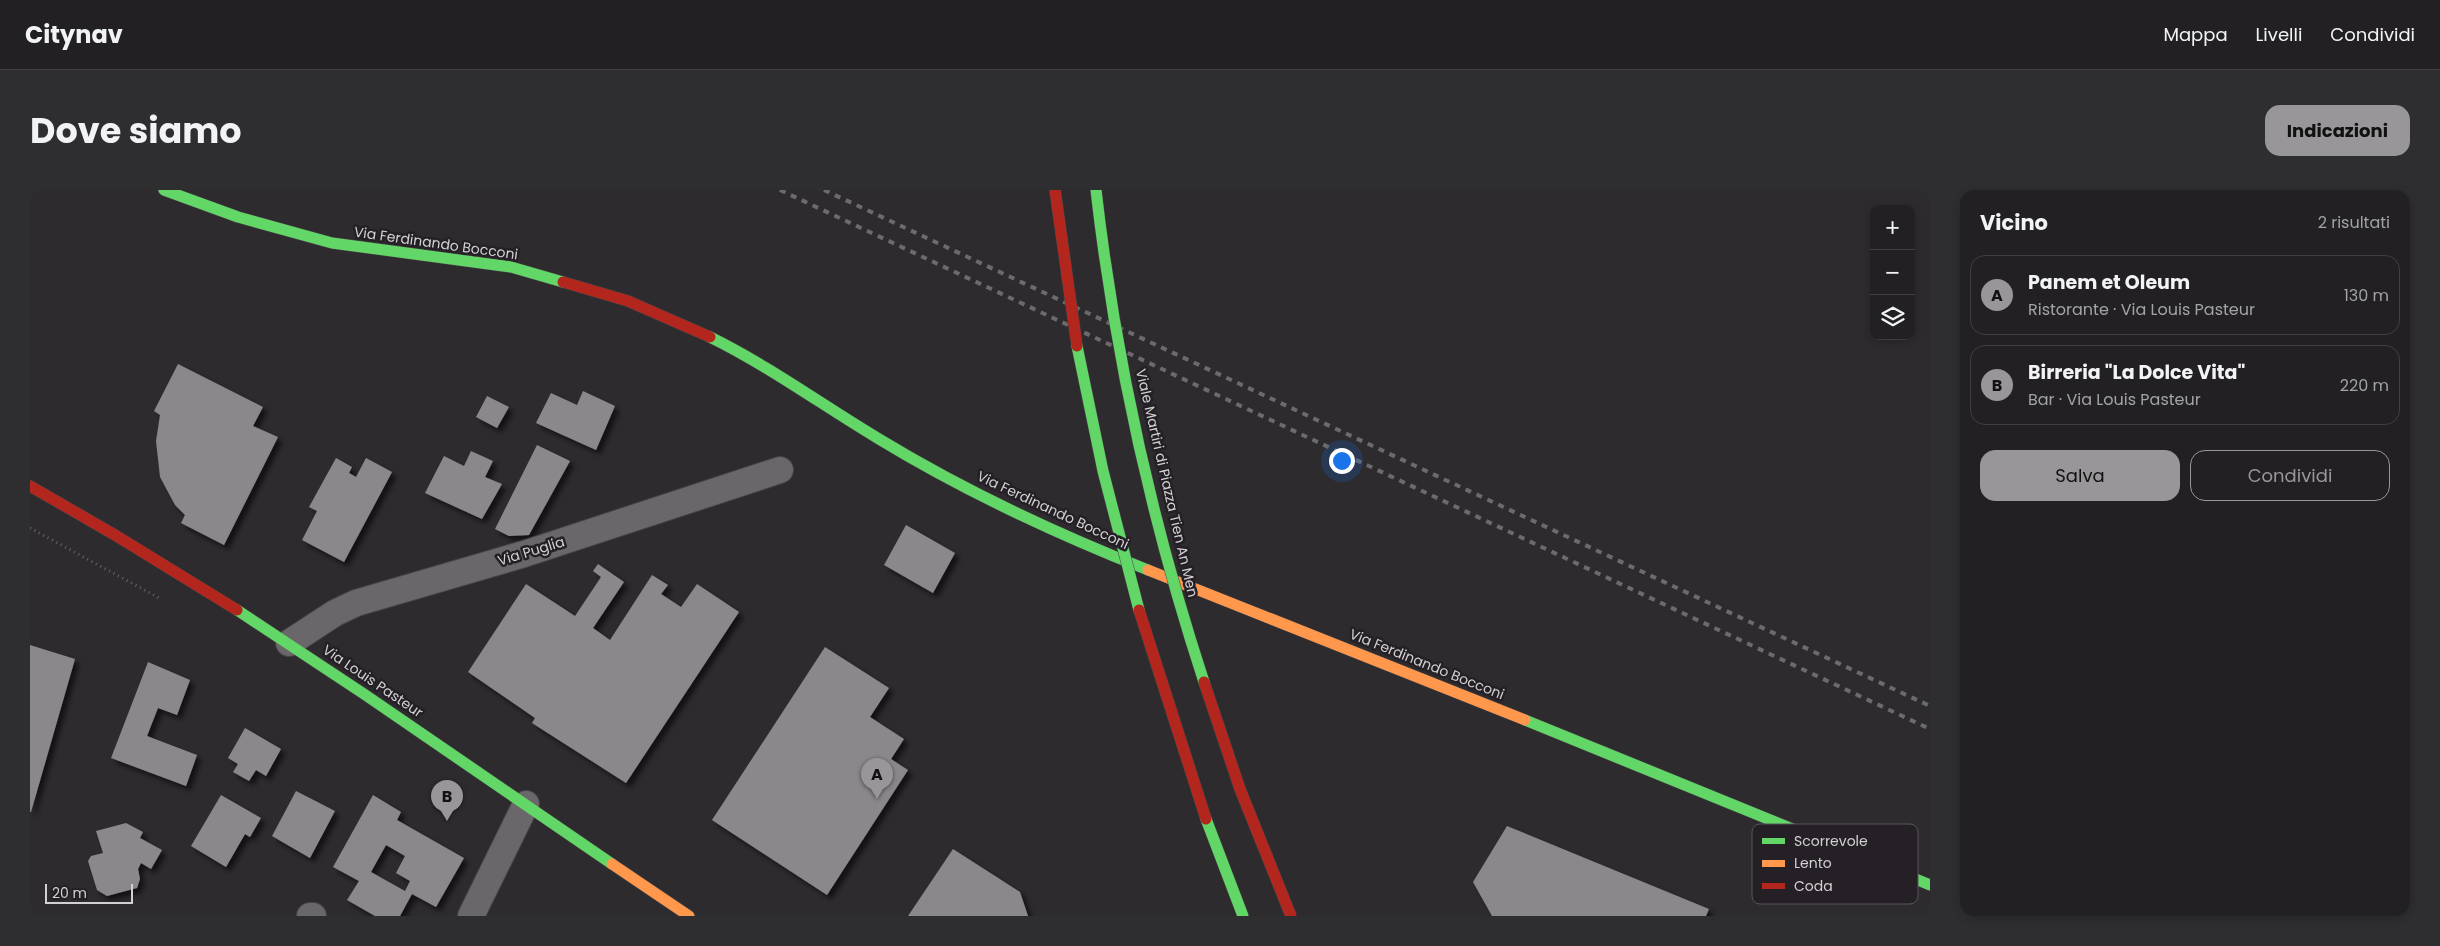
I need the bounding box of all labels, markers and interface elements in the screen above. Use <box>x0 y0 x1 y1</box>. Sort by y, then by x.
text: Citynav <box>25 18 123 51</box>
text: Mappa <box>2163 22 2228 47</box>
text: Livelli <box>2256 22 2302 47</box>
text: Condividi <box>2330 22 2415 47</box>
button: Indicazioni <box>2265 105 2410 156</box>
text: Dove siamo <box>30 106 242 155</box>
map controls <box>1870 205 1915 340</box>
button: + <box>1870 205 1915 250</box>
text: Vicino <box>1980 208 2048 237</box>
text: 2 risultati <box>2318 211 2390 234</box>
street label: Via Ferdinando Bocconi <box>353 222 519 264</box>
button: − <box>1870 250 1915 295</box>
text: Panem et Oleum <box>2028 269 2190 296</box>
text: A <box>1991 284 2003 307</box>
text: 130 m <box>2344 284 2389 307</box>
button: layers <box>1870 295 1915 340</box>
text: Ristorante · Via Louis Pasteur <box>2028 298 2255 321</box>
text: Birreria "La Dolce Vita" <box>2028 359 2245 386</box>
street label: Viale Martiri di Piazza Tien An Men <box>1131 367 1203 599</box>
text: B <box>1992 374 2002 397</box>
text: 220 m <box>2340 374 2389 397</box>
text: Bar · Via Louis Pasteur <box>2028 388 2201 411</box>
your location <box>1329 448 1355 474</box>
button: Salva <box>1980 450 2180 501</box>
button: Condividi <box>2190 450 2390 501</box>
street label: Via Ferdinando Bocconi <box>974 466 1132 554</box>
street label: Via Puglia <box>495 531 567 571</box>
street label: Via Ferdinando Bocconi <box>1347 624 1507 704</box>
street label: Via Louis Pasteur <box>319 640 427 722</box>
pin: A <box>861 758 893 799</box>
pin: B <box>431 780 463 821</box>
legend <box>1752 824 1918 904</box>
text: Scorrevole <box>1794 831 1868 851</box>
text: Lento <box>1794 853 1832 873</box>
text: Coda <box>1794 876 1833 896</box>
scale bar <box>45 881 132 904</box>
text: 20 m <box>52 883 87 903</box>

